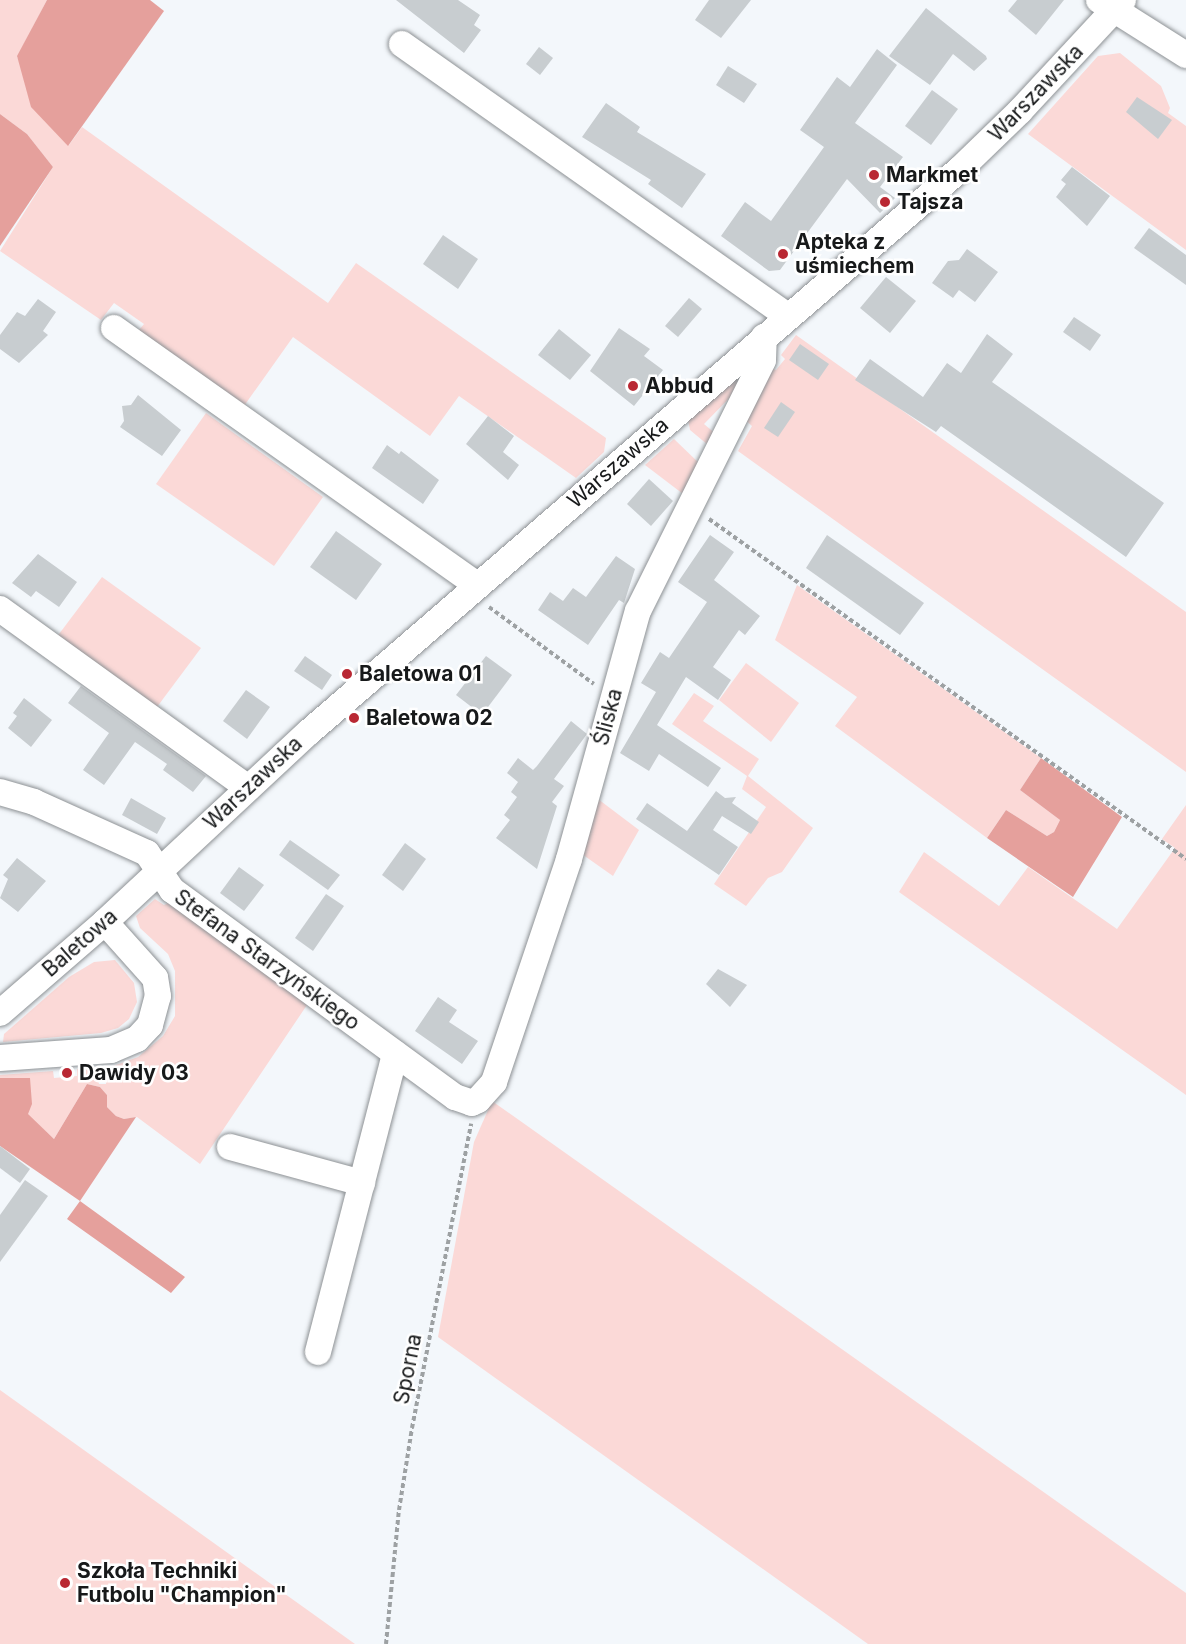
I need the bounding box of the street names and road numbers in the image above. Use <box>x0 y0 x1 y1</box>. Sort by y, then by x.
street label: Warszawska <box>983 39 1089 147</box>
street label: Warszawska <box>562 412 674 514</box>
street label: Śliska <box>588 686 628 748</box>
street label: Warszawska <box>199 731 307 835</box>
street label: Stefana Starzyńskiego <box>169 884 365 1036</box>
street label: Baletowa <box>38 904 122 982</box>
street label: Sporna <box>389 1332 427 1406</box>

